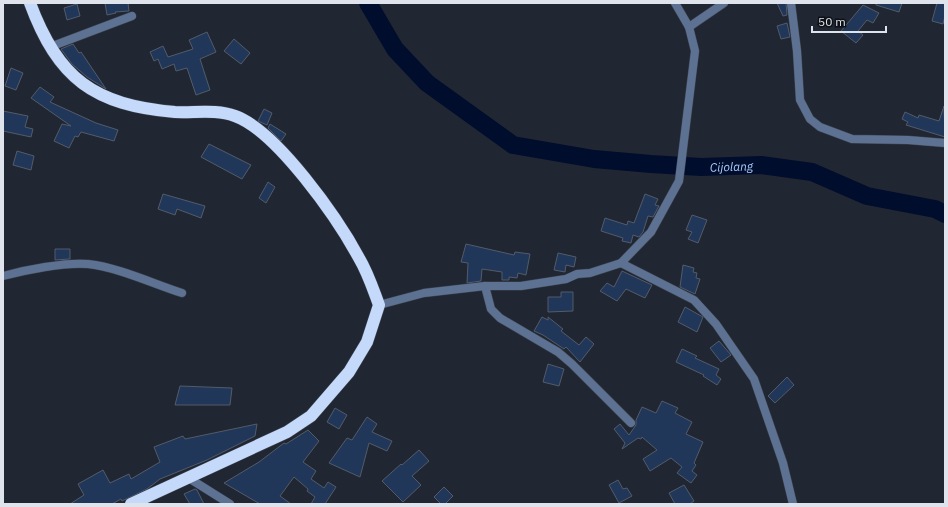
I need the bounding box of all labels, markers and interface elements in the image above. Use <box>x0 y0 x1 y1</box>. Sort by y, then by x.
scale bar <box>812 8 886 34</box>
text: 50 m <box>818 14 846 29</box>
water label: Cijolang <box>710 158 754 174</box>

